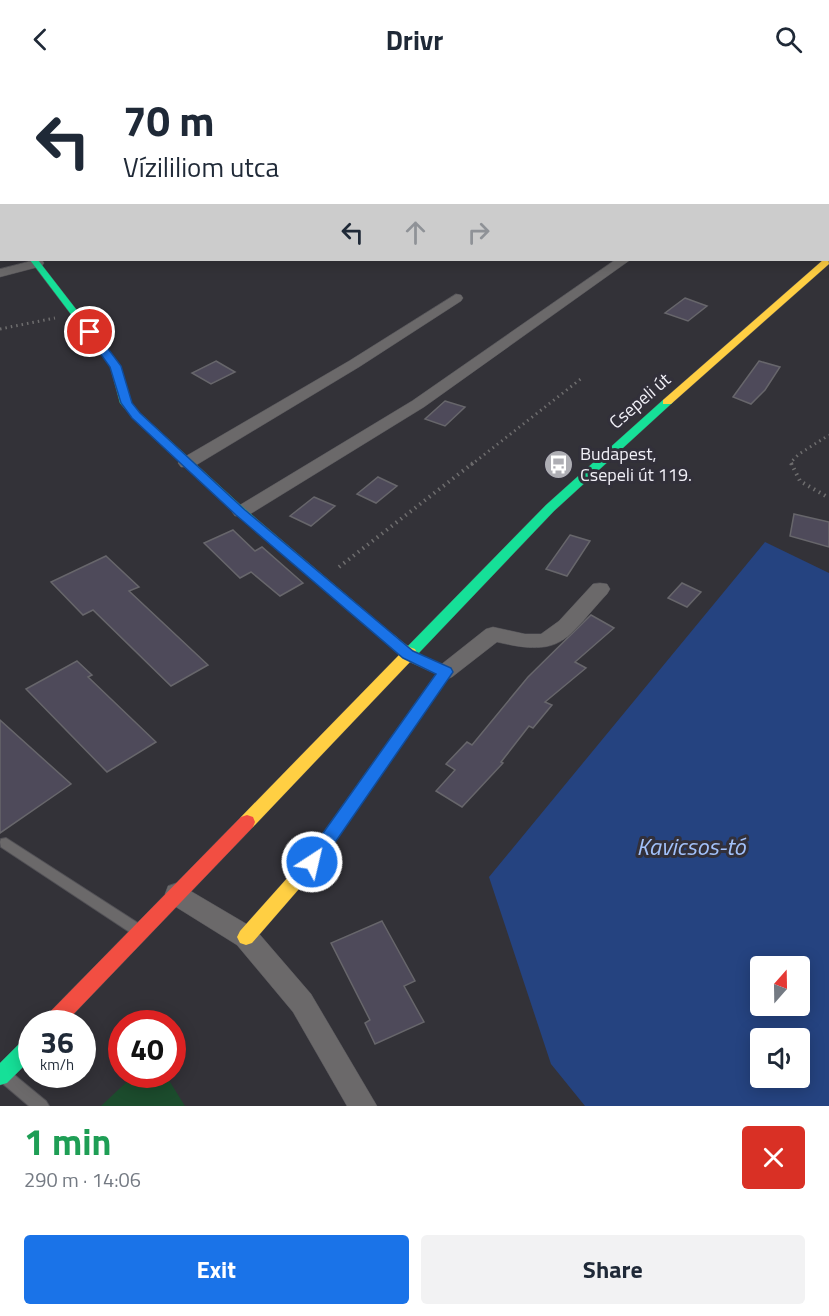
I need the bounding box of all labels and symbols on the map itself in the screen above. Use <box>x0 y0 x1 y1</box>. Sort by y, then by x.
pin <box>64 306 115 357</box>
street label: Csepeli út <box>603 366 677 435</box>
place label: Budapest, Csepeli út 119. <box>580 440 692 488</box>
bus stop icon: Budapest, Csepeli út 119. <box>543 448 575 480</box>
water label: Kavicsos-tó <box>637 828 747 864</box>
position arrow <box>280 830 344 894</box>
north arrow <box>750 956 810 1016</box>
speed limit sign: 40 <box>108 1010 186 1088</box>

